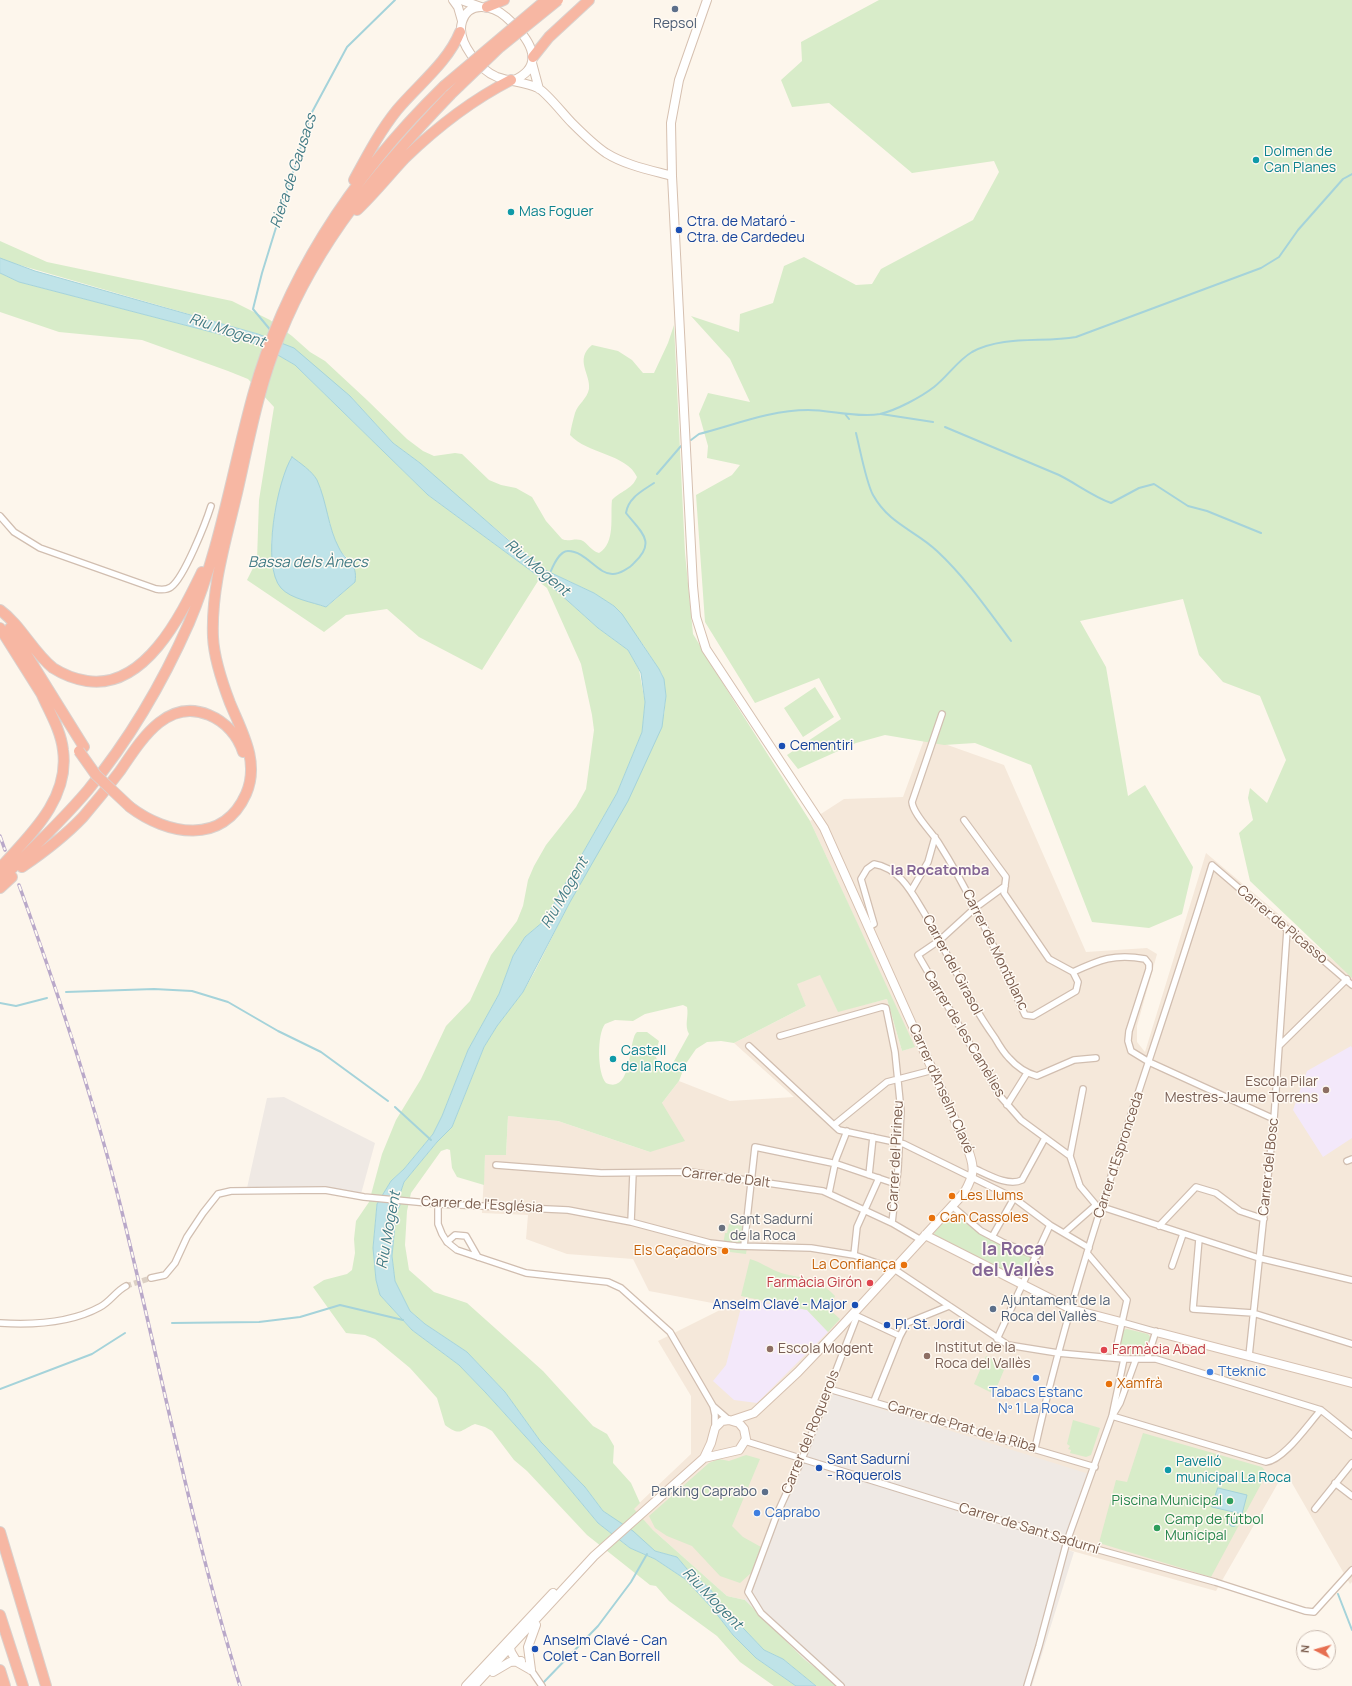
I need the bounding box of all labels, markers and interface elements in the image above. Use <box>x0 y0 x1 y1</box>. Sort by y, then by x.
marker: Repsol <box>670 4 680 14</box>
place label: Repsol <box>653 16 697 32</box>
water label: Riera de Gausacs <box>267 112 321 230</box>
place label: Dolmen de Can Planes <box>1264 144 1336 176</box>
marker: Dolmen de Can Planes <box>1251 155 1261 165</box>
place label: Mas Foguer <box>519 204 594 220</box>
marker: Mas Foguer <box>506 207 516 217</box>
place label: Ctra. de Mataró - Ctra. de Cardedeu <box>687 214 805 246</box>
marker: Ctra. de Mataró - Ctra. de Cardedeu <box>674 225 684 235</box>
water label: Riu Mogent <box>187 310 267 352</box>
water label: Riu Mogent <box>501 536 573 600</box>
water label: Bassa dels Ànecs <box>248 554 368 572</box>
place label: Cementiri <box>790 738 853 754</box>
marker: Cementiri <box>777 741 787 751</box>
water label: Riu Mogent <box>538 854 592 932</box>
district label: la Rocatomba <box>891 862 989 880</box>
street label: Carrer de Picasso <box>1233 882 1331 968</box>
street label: Carrer de Montblanc <box>958 887 1032 1013</box>
street label: Carrer del Girasol <box>919 912 985 1018</box>
street label: Carrer de les Camèlies <box>920 968 1008 1100</box>
street label: Carrer d'Anselm Clavé <box>905 1022 977 1156</box>
place label: Castell de la Roca <box>621 1043 687 1076</box>
marker: Castell de la Roca <box>608 1054 618 1064</box>
place label: Escola Pilar Mestres-Jaume Torrens <box>1165 1074 1318 1106</box>
marker: Escola Pilar Mestres-Jaume Torrens <box>1321 1085 1331 1095</box>
street label: Carrer d'Espronceda <box>1091 1090 1147 1220</box>
street label: Carrer del Pirineu <box>885 1100 907 1212</box>
street label: Carrer del Bosc <box>1256 1117 1282 1217</box>
street label: Carrer de Dalt <box>681 1164 771 1192</box>
place label: Les Llums <box>960 1188 1023 1204</box>
water label: Riu Mogent <box>373 1190 405 1270</box>
marker: Les Llums <box>947 1191 957 1201</box>
street label: Carrer de l'Església <box>420 1193 544 1217</box>
place label: Can Cassoles <box>940 1210 1028 1226</box>
place label: Sant Sadurní de la Roca <box>730 1212 813 1244</box>
marker: Can Cassoles <box>927 1213 937 1223</box>
marker: Sant Sadurní de la Roca <box>717 1223 727 1233</box>
district label: la Roca del Vallès <box>972 1239 1054 1282</box>
place label: Els Caçadors <box>634 1243 717 1259</box>
marker: Els Caçadors <box>720 1246 730 1256</box>
place label: La Confiança <box>812 1257 896 1273</box>
marker: La Confiança <box>899 1260 909 1270</box>
place label: Farmàcia Girón <box>767 1275 862 1291</box>
marker: Farmàcia Girón <box>865 1278 875 1288</box>
place label: Ajuntament de la Roca del Vallès <box>1001 1293 1110 1326</box>
place label: Anselm Clavé - Major <box>712 1297 847 1313</box>
marker: Anselm Clavé - Major <box>850 1300 860 1310</box>
marker: Ajuntament de la Roca del Vallès <box>988 1304 998 1314</box>
place label: Pl. St. Jordi <box>895 1317 965 1333</box>
marker: Pl. St. Jordi <box>882 1320 892 1330</box>
place label: Institut de la Roca del Vallès <box>935 1340 1031 1372</box>
place label: Escola Mogent <box>778 1341 873 1357</box>
place label: Farmàcia Abad <box>1112 1342 1206 1358</box>
marker: Escola Mogent <box>765 1344 775 1354</box>
marker: Farmàcia Abad <box>1099 1345 1109 1355</box>
marker: Institut de la Roca del Vallès <box>922 1351 932 1361</box>
place label: Tteknic <box>1218 1364 1266 1380</box>
marker: Tteknic <box>1205 1367 1215 1377</box>
street label: Carrer del Roquerols <box>778 1368 844 1496</box>
marker: Tabacs Estanc Nº 1 La Roca <box>1031 1373 1041 1383</box>
place label: Xamfrà <box>1117 1376 1163 1392</box>
marker: Xamfrà <box>1104 1379 1114 1389</box>
place label: Tabacs Estanc Nº 1 La Roca <box>989 1385 1083 1418</box>
street label: Carrer de Prat de la Riba <box>886 1398 1038 1456</box>
place label: Sant Sadurní - Roquerols <box>827 1452 910 1484</box>
place label: Pavelló municipal La Roca <box>1176 1454 1291 1486</box>
marker: Sant Sadurní - Roquerols <box>814 1463 824 1473</box>
marker: Pavelló municipal La Roca <box>1163 1465 1173 1475</box>
place label: Parking Caprabo <box>651 1484 757 1500</box>
marker: Parking Caprabo <box>760 1487 770 1497</box>
place label: Piscina Municipal <box>1111 1493 1222 1509</box>
marker: Piscina Municipal <box>1225 1496 1235 1506</box>
street label: Carrer de Sant Sadurní <box>957 1500 1101 1558</box>
place label: Caprabo <box>765 1505 820 1521</box>
marker: Caprabo <box>752 1508 762 1518</box>
place label: Camp de fútbol Municipal <box>1165 1512 1264 1544</box>
marker: Camp de fútbol Municipal <box>1152 1523 1162 1533</box>
water label: Riu Mogent <box>678 1564 746 1634</box>
north arrow <box>1296 1630 1336 1670</box>
place label: Anselm Clavé - Can Colet - Can Borrell <box>543 1633 667 1666</box>
marker: Anselm Clavé - Can Colet - Can Borrell <box>530 1644 540 1654</box>
text: N <box>1297 1644 1312 1654</box>

